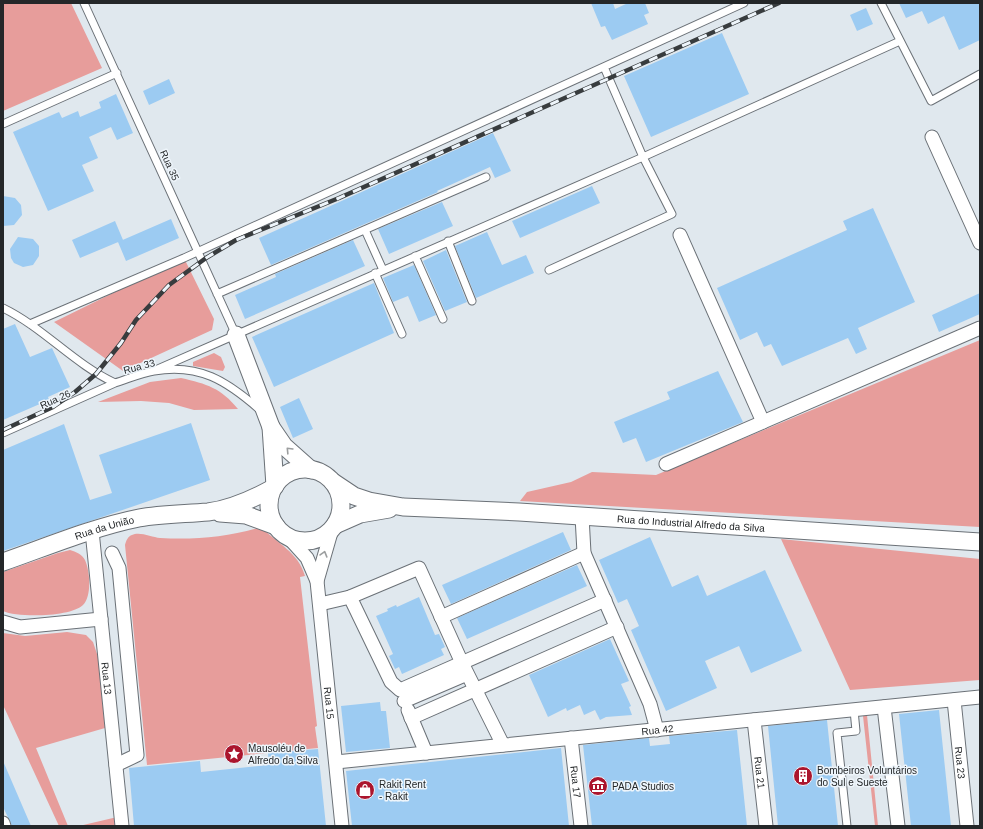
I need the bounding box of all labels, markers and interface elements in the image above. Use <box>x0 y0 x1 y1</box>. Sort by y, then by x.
street label: Rua 35 <box>158 148 181 183</box>
street label: Rua 33 <box>122 357 157 376</box>
street label: Rua 26 <box>38 388 73 411</box>
one-way arrow <box>286 447 294 455</box>
street label: Rua do Industrial Alfredo da Silva <box>617 513 766 534</box>
street label: Rua da União <box>73 514 135 542</box>
one-way arrow <box>319 551 327 558</box>
street label: Rua 13 <box>99 662 114 695</box>
street label: Rua 15 <box>322 686 336 720</box>
street label: Rua 42 <box>641 723 674 737</box>
place icon: Mausoléu de Alfredo da Silva <box>223 743 245 765</box>
place label: Mausoléu de Alfredo da Silva <box>248 743 318 766</box>
street label: Rua 23 <box>953 746 967 780</box>
street label: Rua 21 <box>752 756 767 790</box>
street label: Rua 17 <box>568 765 583 799</box>
building icon: Bombeiros Voluntários do Sul e Sueste <box>792 765 814 787</box>
place label: Bombeiros Voluntários do Sul e Sueste <box>817 765 917 788</box>
museum icon: PADA Studios <box>587 775 609 797</box>
shop icon: Rakit Rent - Rakit <box>354 779 376 801</box>
place label: Rakit Rent - Rakit <box>379 779 426 802</box>
place label: PADA Studios <box>612 781 674 792</box>

